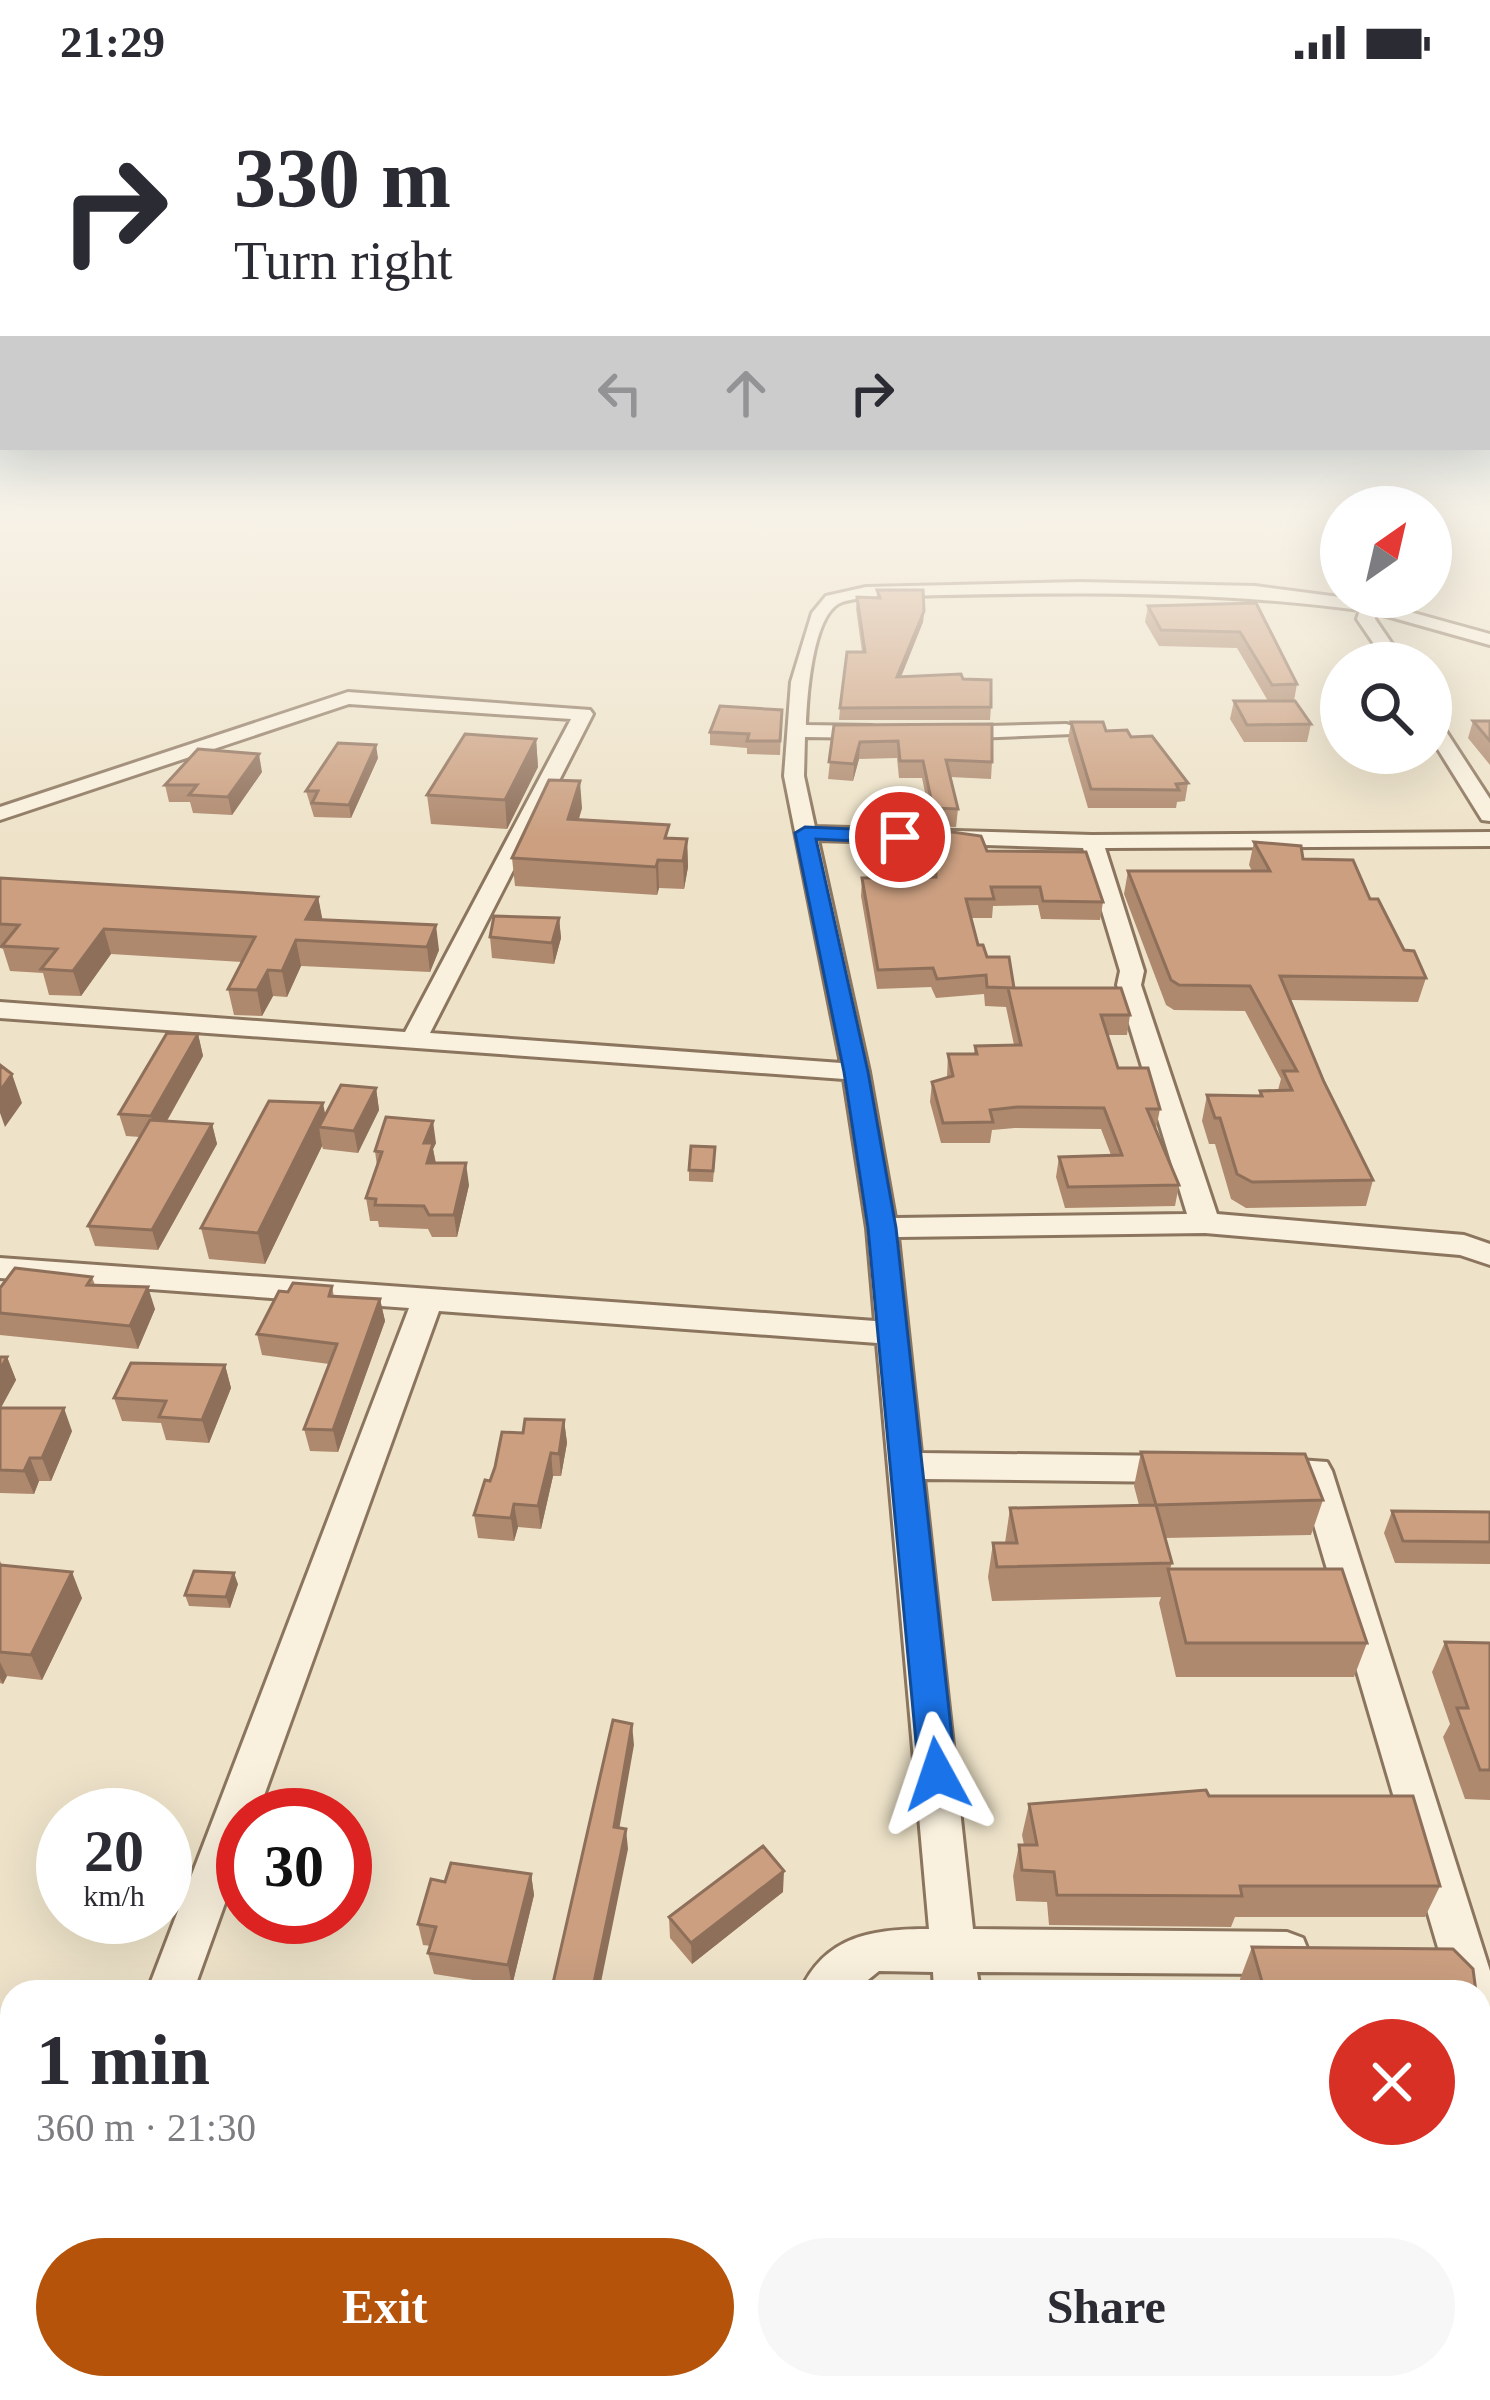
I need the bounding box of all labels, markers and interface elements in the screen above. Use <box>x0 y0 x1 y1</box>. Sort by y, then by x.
text: 21:29 <box>60 17 165 67</box>
icon: right <box>36 132 192 288</box>
text: 330 m <box>234 132 451 225</box>
text: Turn right <box>234 231 453 291</box>
icon: left <box>587 360 653 426</box>
icon: ahead <box>713 360 779 426</box>
icon: right <box>839 360 905 426</box>
north arrow <box>1320 486 1452 618</box>
map controls <box>1320 486 1452 774</box>
button: search <box>1320 642 1452 774</box>
pin <box>849 786 951 888</box>
icon: arrive <box>867 804 933 870</box>
position arrow <box>874 1711 1000 1837</box>
speed limit sign: 30 <box>216 1788 372 1944</box>
text: 20 <box>84 1818 144 1884</box>
text: km/h <box>83 1879 145 1912</box>
button: close <box>1329 2019 1455 2145</box>
text: 1 min <box>36 2020 210 2100</box>
text: 360 m · 21:30 <box>36 2106 256 2149</box>
button: Exit <box>36 2238 734 2376</box>
button: Share <box>758 2238 1455 2376</box>

